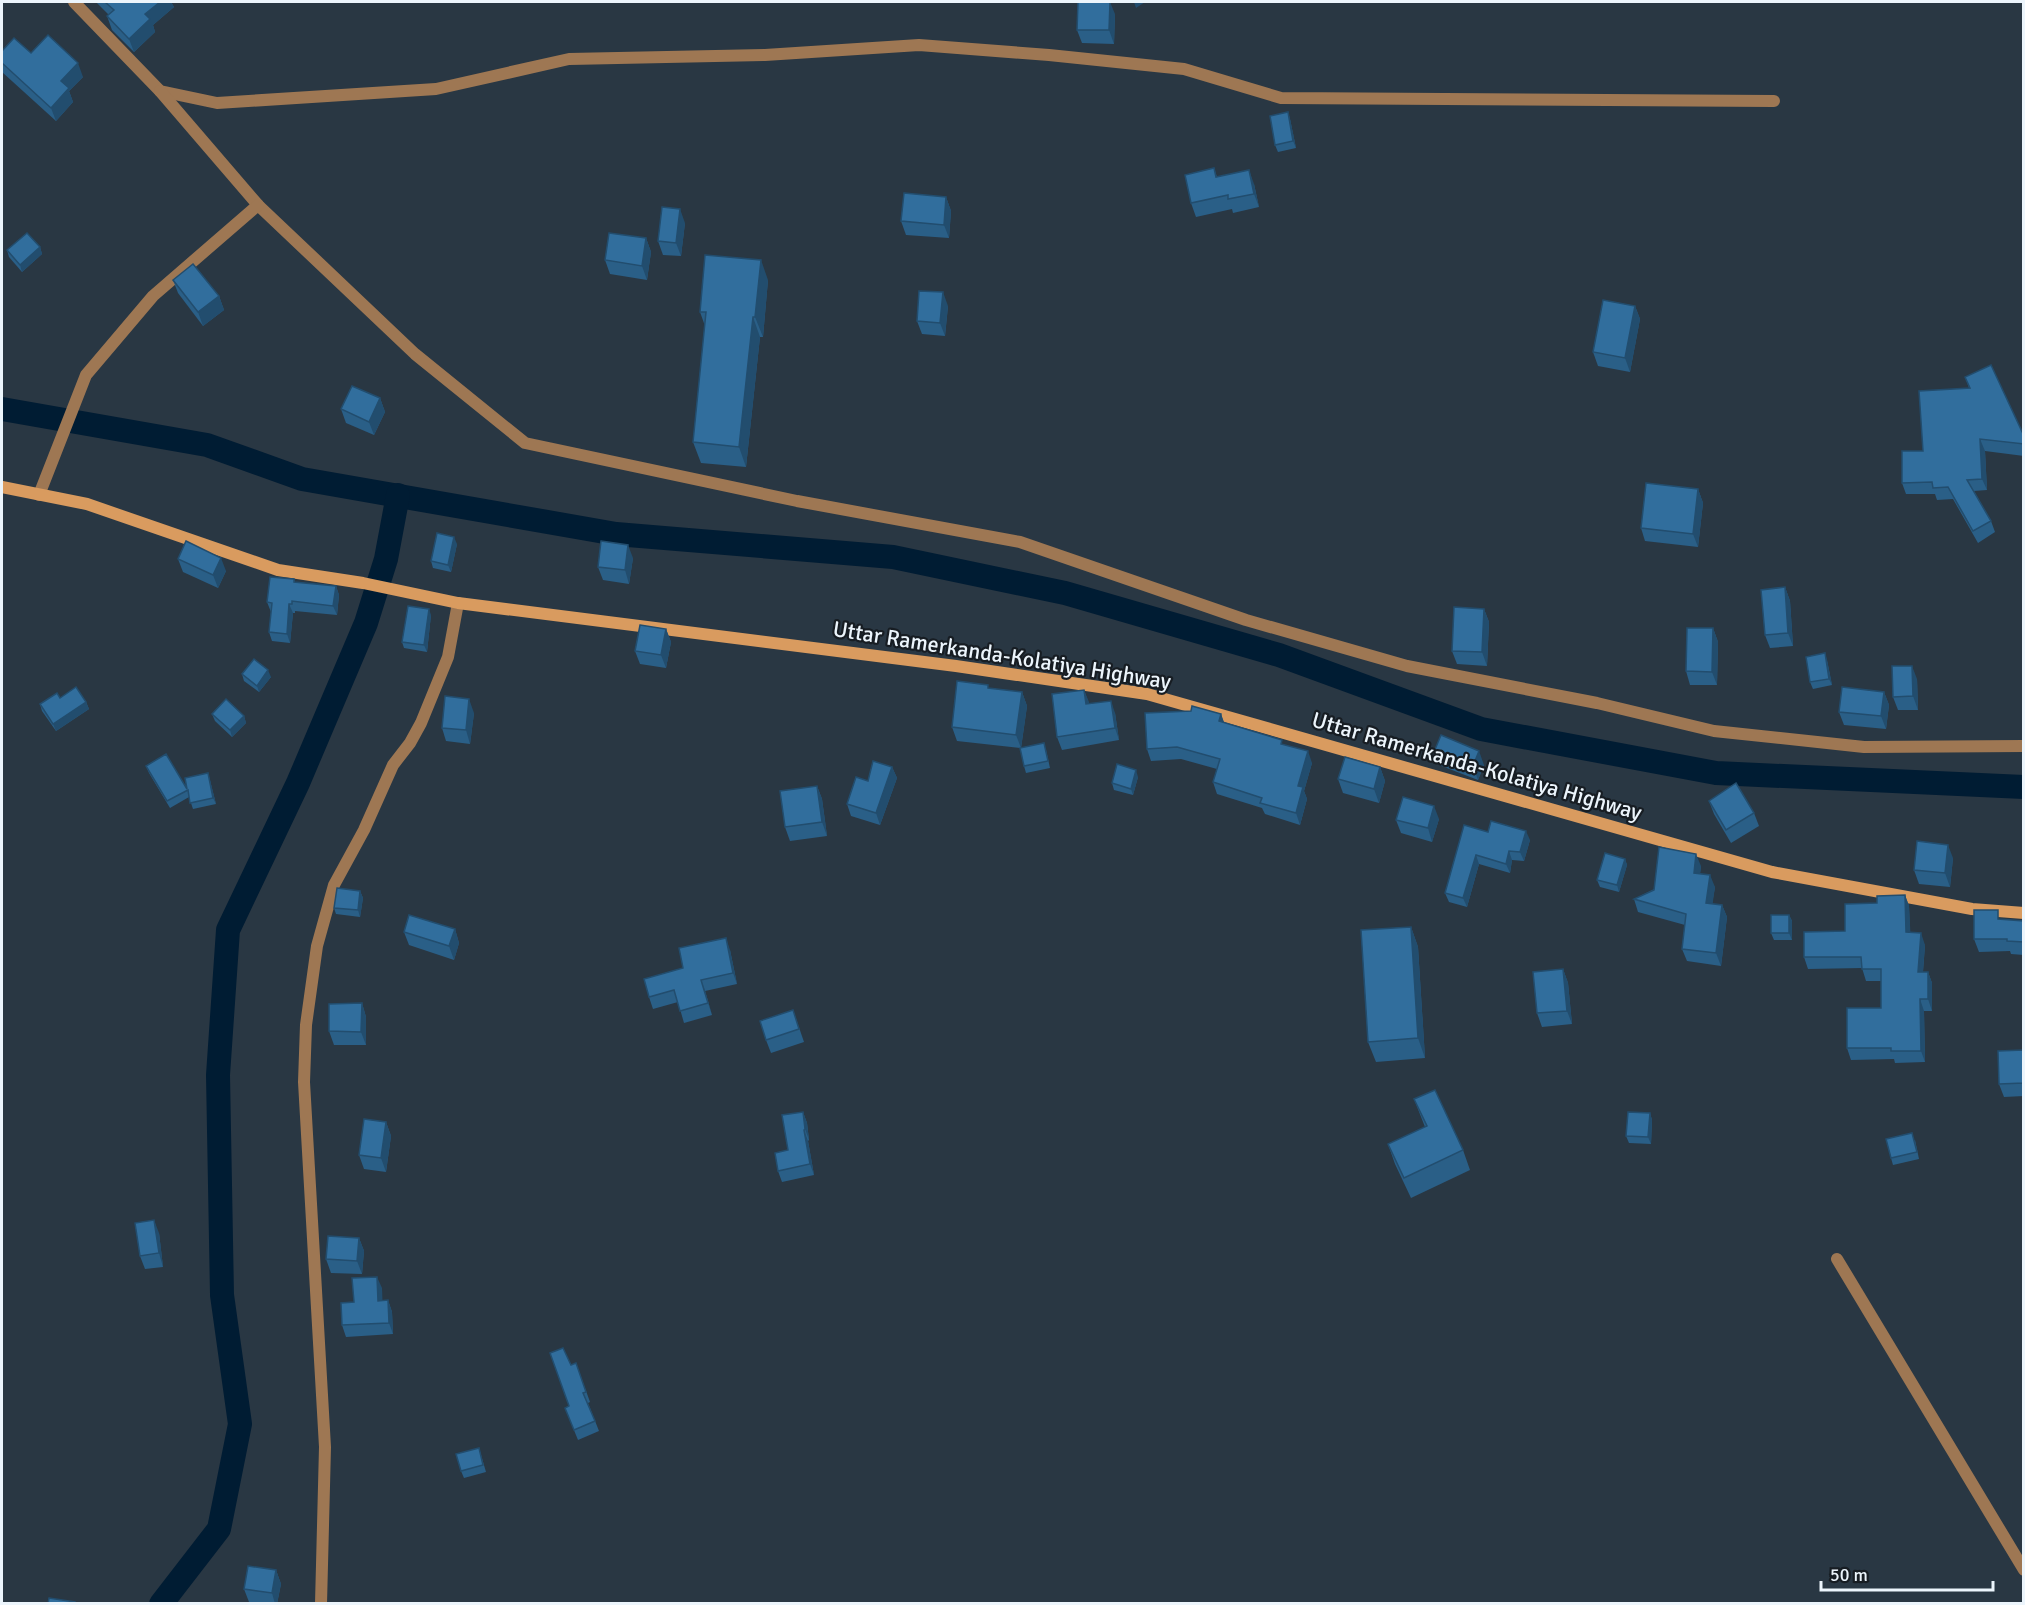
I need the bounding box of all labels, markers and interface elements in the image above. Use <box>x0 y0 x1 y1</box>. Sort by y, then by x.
street label: Uttar Ramerkanda-Kolatiya Highway <box>831 615 1174 695</box>
street label: Uttar Ramerkanda-Kolatiya Highway <box>1309 706 1646 826</box>
scale bar <box>1821 1554 1994 1592</box>
text: 50 m <box>1830 1564 1868 1586</box>

